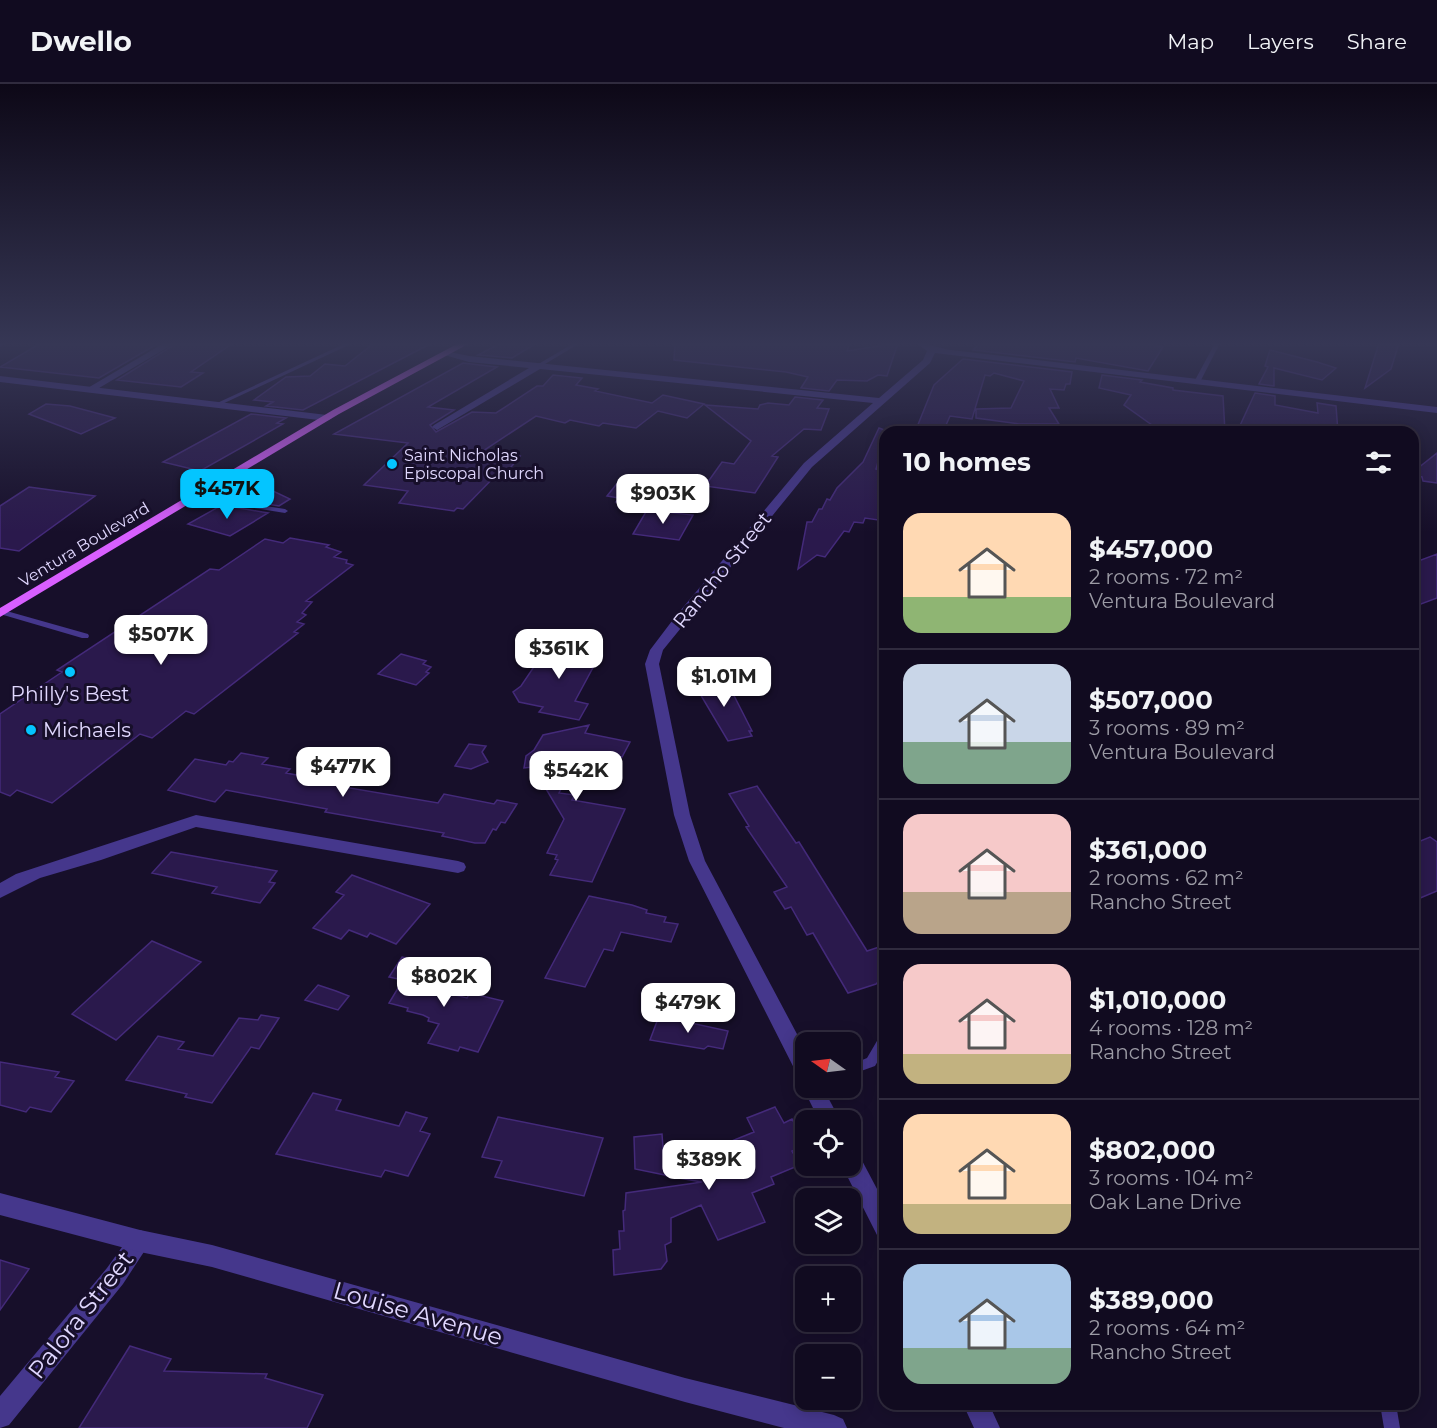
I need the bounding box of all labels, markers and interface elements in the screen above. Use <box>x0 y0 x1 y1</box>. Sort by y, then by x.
text: Dwello <box>30 24 132 58</box>
text: Map <box>1167 29 1214 54</box>
text: Layers <box>1247 29 1314 54</box>
text: Share <box>1347 29 1407 54</box>
place label: Saint Nicholas Episcopal Church <box>404 446 544 483</box>
text: 10 homes <box>903 446 1031 478</box>
icon: filters <box>1362 446 1395 479</box>
marker: Saint Nicholas Episcopal Church <box>385 457 399 471</box>
pin: $457K <box>185 469 269 520</box>
pin: $903K <box>621 474 705 525</box>
text: $457K <box>194 476 260 500</box>
text: $903K <box>630 481 696 505</box>
street label: Ventura Boulevard <box>16 498 153 591</box>
street label: Rancho Street <box>668 507 776 633</box>
text: $457,000 <box>1089 533 1213 565</box>
icon: home <box>951 537 1023 609</box>
text: 2 rooms · 72 m² <box>1089 565 1243 589</box>
text: Ventura Boulevard <box>1089 589 1275 613</box>
pin: $507K <box>119 615 203 666</box>
text: $507K <box>128 622 194 646</box>
pin: $361K <box>517 629 601 680</box>
text: $361K <box>529 636 589 660</box>
pin: $1.01M <box>675 657 773 708</box>
text: $1.01M <box>691 664 757 688</box>
marker: Philly's Best <box>63 665 77 679</box>
place label: Philly's Best <box>11 682 129 706</box>
text: $507,000 <box>1089 684 1213 716</box>
icon: home <box>951 688 1023 760</box>
text: 3 rooms · 89 m² <box>1089 716 1245 740</box>
place label: Michaels <box>43 718 131 742</box>
marker: Michaels <box>24 723 38 737</box>
text: Ventura Boulevard <box>1089 740 1275 764</box>
pin: $477K <box>301 747 385 798</box>
pin: $542K <box>534 751 618 802</box>
text: $477K <box>310 754 376 778</box>
text: $542K <box>543 758 609 782</box>
text: $361,000 <box>1089 834 1207 866</box>
icon: home <box>951 838 1023 910</box>
text: 2 rooms · 62 m² <box>1089 866 1244 890</box>
text: Rancho Street <box>1089 890 1232 914</box>
pin: $802K <box>402 957 486 1008</box>
text: $802K <box>411 964 477 988</box>
pin: $479K <box>646 983 730 1034</box>
text: $1,010,000 <box>1089 984 1226 1016</box>
icon: home <box>951 988 1023 1060</box>
text: $479K <box>655 990 721 1014</box>
text: 4 rooms · 128 m² <box>1089 1016 1253 1040</box>
north arrow <box>795 1032 861 1098</box>
map controls <box>795 1032 861 1410</box>
text: Rancho Street <box>1089 1040 1232 1064</box>
button: locate <box>795 1110 861 1176</box>
text: $802,000 <box>1089 1134 1215 1166</box>
icon: home <box>951 1138 1023 1210</box>
pin: $389K <box>667 1140 751 1191</box>
text: $389K <box>676 1147 742 1171</box>
text: 3 rooms · 104 m² <box>1089 1166 1254 1190</box>
button: layers <box>795 1188 861 1254</box>
text: Oak Lane Drive <box>1089 1190 1242 1214</box>
street label: Palora Street <box>22 1245 140 1384</box>
button: + <box>795 1266 861 1332</box>
street label: Louise Avenue <box>330 1276 506 1352</box>
text: $389,000 <box>1089 1284 1214 1316</box>
icon: home <box>951 1288 1023 1360</box>
text: 2 rooms · 64 m² <box>1089 1316 1245 1340</box>
text: Rancho Street <box>1089 1340 1232 1364</box>
button: − <box>795 1344 861 1410</box>

